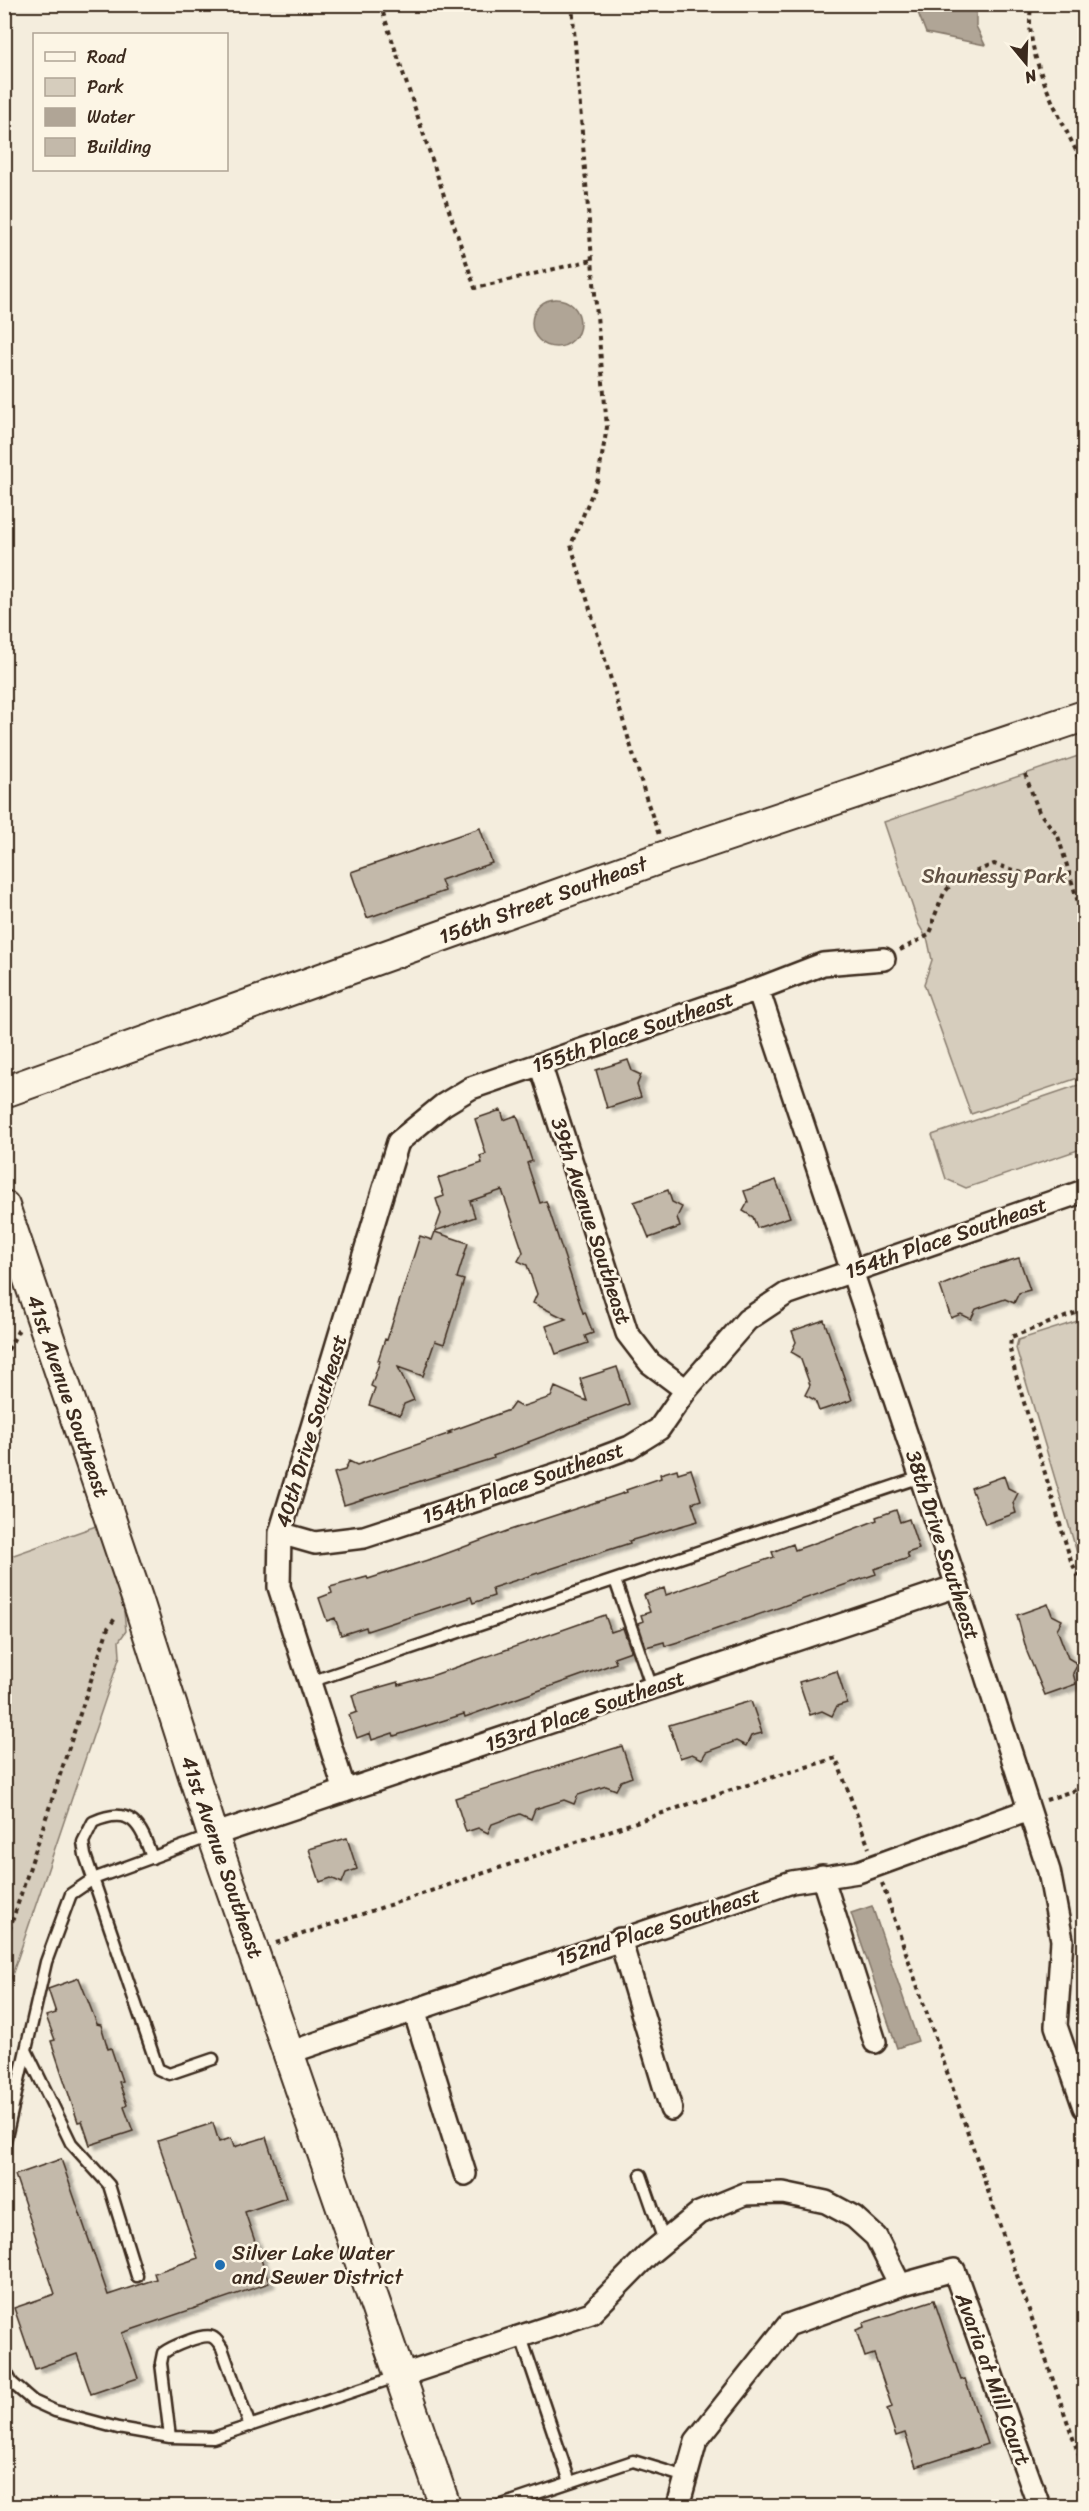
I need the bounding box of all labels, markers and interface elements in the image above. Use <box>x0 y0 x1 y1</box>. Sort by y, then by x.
legend <box>33 33 228 171</box>
north arrow <box>996 33 1056 93</box>
text: Road <box>87 41 127 73</box>
text: N <box>1020 61 1042 93</box>
text: Park <box>87 71 124 103</box>
text: Water <box>87 101 136 133</box>
text: Building <box>87 131 151 163</box>
street label: 156th Street Southeast <box>433 844 654 955</box>
park label: Shaunessy Park <box>921 857 1067 895</box>
street label: 155th Place Southeast <box>527 980 739 1084</box>
street label: 39th Avenue Southeast <box>540 1112 642 1330</box>
street label: 154th Place Southeast <box>840 1186 1052 1290</box>
street label: 41st Avenue Southeast <box>15 1289 121 1503</box>
street label: 40th Drive Southeast <box>264 1330 358 1532</box>
street label: 154th Place Southeast <box>417 1431 629 1535</box>
street label: 38th Drive Southeast <box>894 1445 992 1645</box>
street label: 153rd Place Southeast <box>480 1659 690 1763</box>
street label: 41st Avenue Southeast <box>169 1750 275 1964</box>
street label: 152nd Place Southeast <box>551 1876 765 1978</box>
place label: Silver Lake Water and Sewer District <box>232 2234 404 2296</box>
marker: Silver Lake Water and Sewer District <box>213 2258 227 2272</box>
street label: Avaria at Mill Court <box>944 2286 1042 2471</box>

